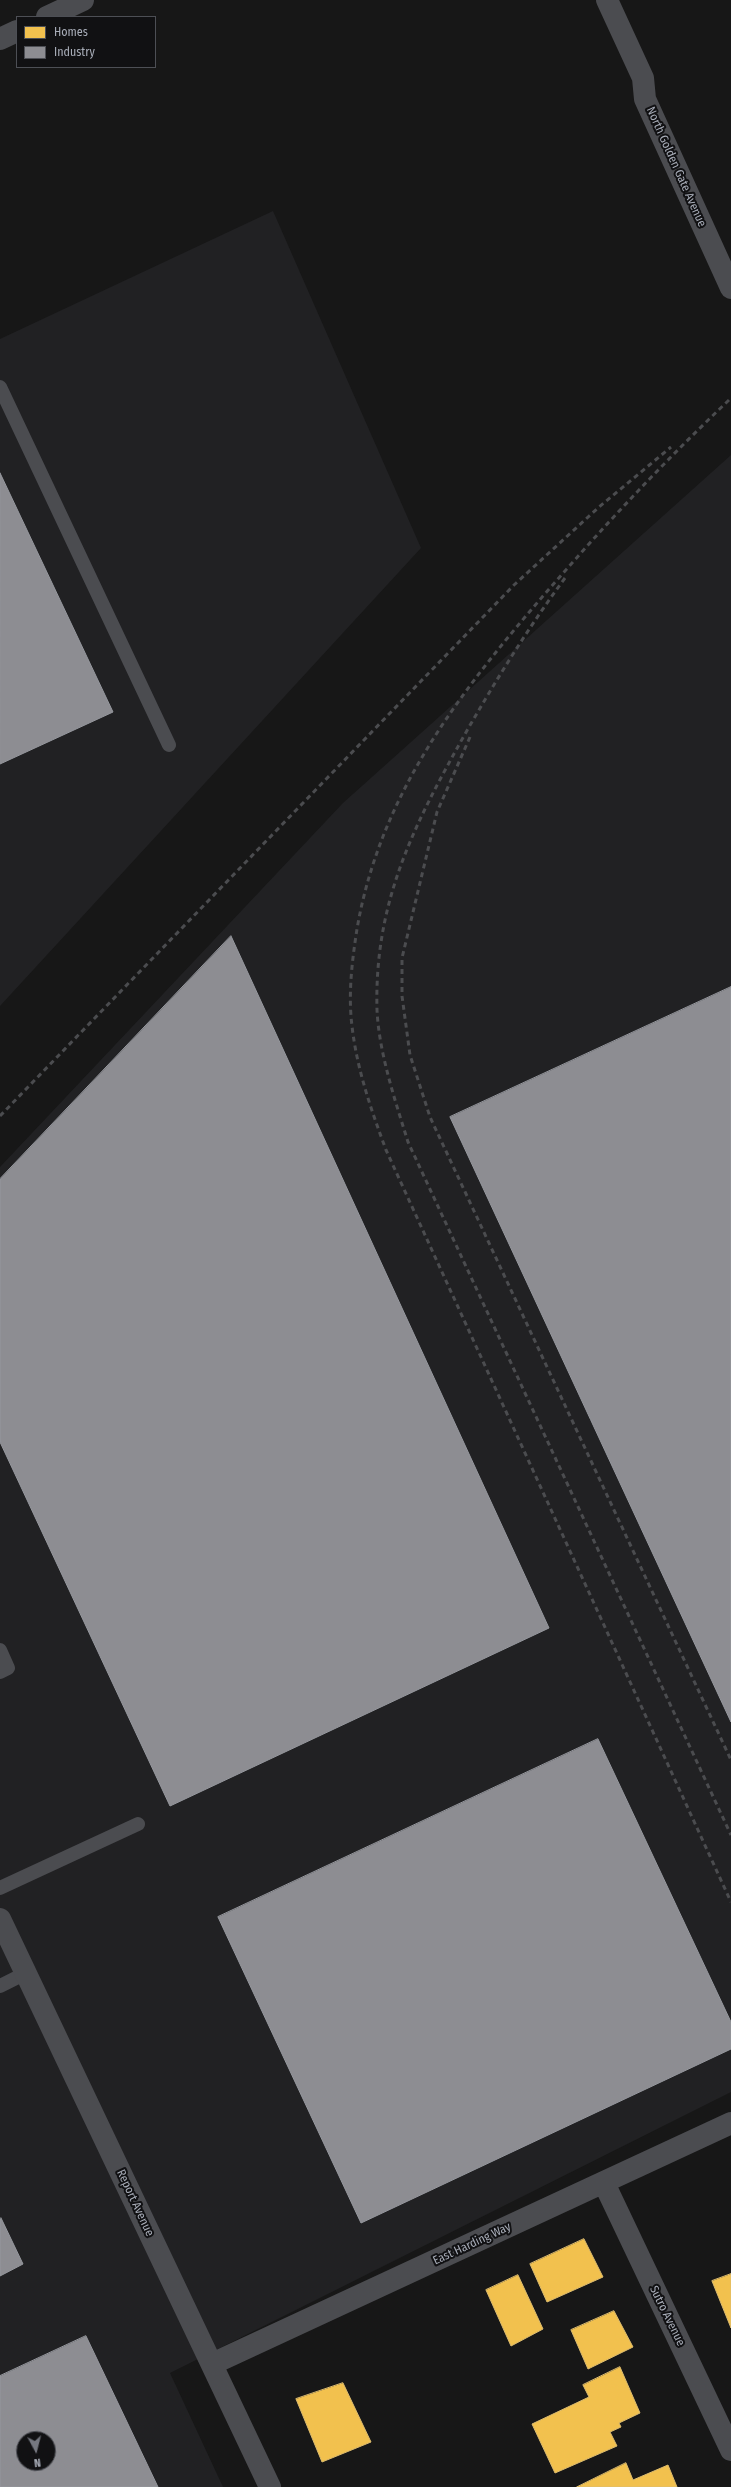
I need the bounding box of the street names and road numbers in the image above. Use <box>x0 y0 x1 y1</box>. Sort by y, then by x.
street label: North Golden Gate Avenue <box>643 105 709 229</box>
street label: Report Avenue <box>113 2167 157 2239</box>
street label: East Harding Way <box>431 2220 513 2268</box>
street label: Sutro Avenue <box>646 2284 688 2348</box>

